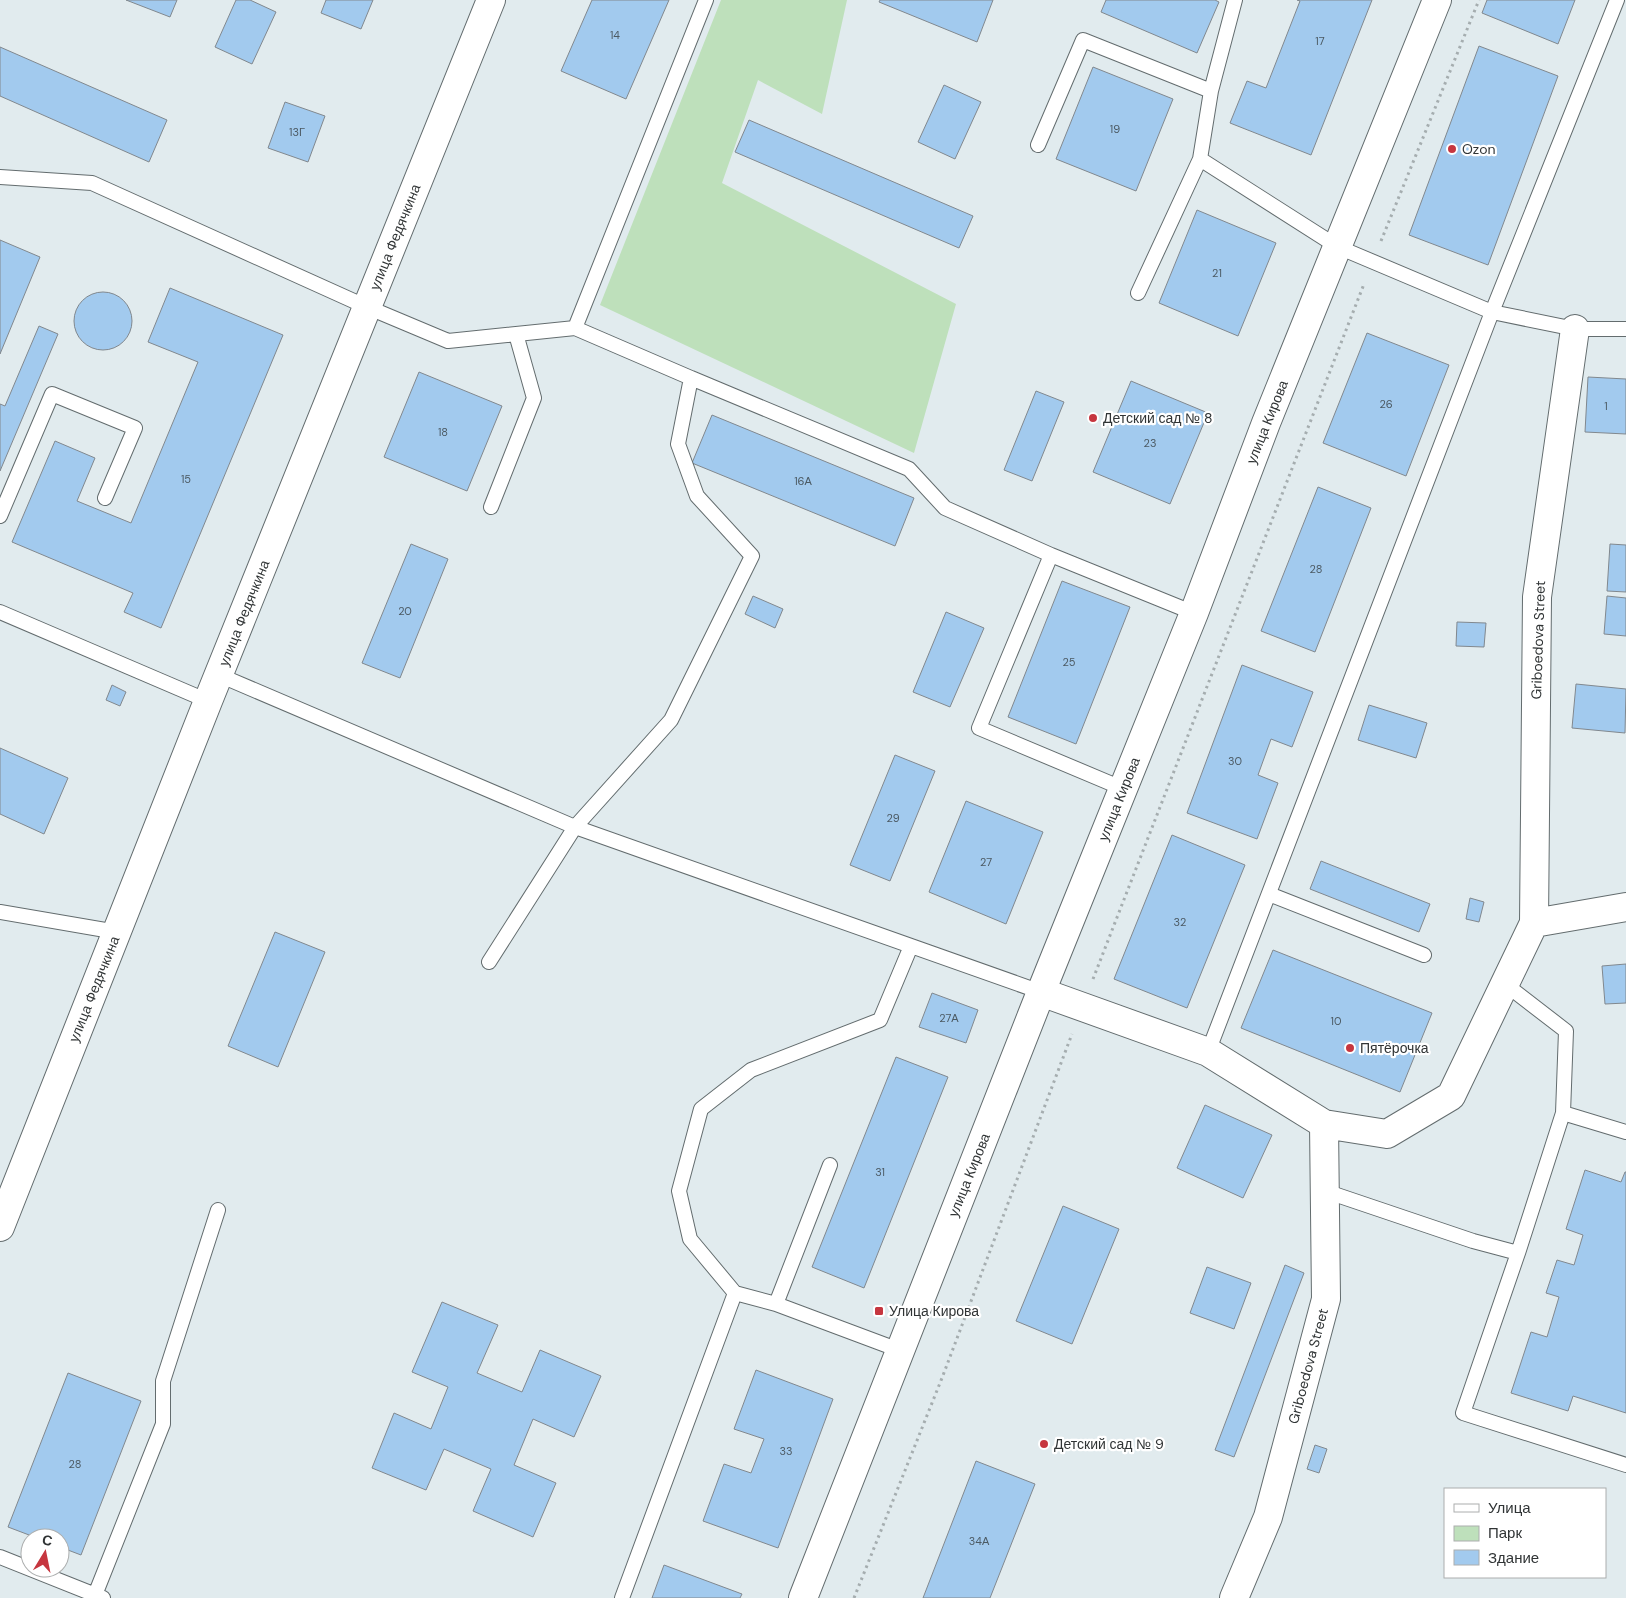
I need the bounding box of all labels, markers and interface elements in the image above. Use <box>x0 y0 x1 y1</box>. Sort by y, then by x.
house number: 14 <box>610 28 620 42</box>
house number: 17 <box>1315 34 1325 48</box>
house number: 19 <box>1110 122 1120 136</box>
house number: 13Г <box>289 125 305 139</box>
place label: Ozon <box>1462 140 1496 158</box>
marker: Ozon <box>1446 143 1458 155</box>
street label: улица Федячкина <box>366 181 425 293</box>
house number: 21 <box>1212 266 1222 280</box>
street label: улица Кирова <box>1242 377 1292 467</box>
house number: 26 <box>1379 397 1393 411</box>
house number: 1 <box>1604 399 1608 413</box>
place label: Детский сад № 8 <box>1103 409 1212 427</box>
marker: Детский сад № 8 <box>1087 412 1099 424</box>
house number: 18 <box>438 425 448 439</box>
house number: 23 <box>1144 436 1156 450</box>
house number: 15 <box>181 472 191 486</box>
house number: 16А <box>794 474 812 488</box>
street label: улица Федячкина <box>215 557 274 669</box>
house number: 28 <box>1310 562 1322 576</box>
street label: Griboedova Street <box>1527 580 1549 700</box>
house number: 20 <box>398 604 412 618</box>
house number: 25 <box>1062 655 1076 669</box>
street label: улица Кирова <box>1094 754 1144 844</box>
house number: 30 <box>1228 754 1242 768</box>
house number: 29 <box>886 811 900 825</box>
house number: 27 <box>980 855 992 869</box>
house number: 32 <box>1174 915 1186 929</box>
street label: улица Федячкина <box>65 933 124 1045</box>
house number: 27А <box>939 1011 959 1025</box>
house number: 10 <box>1331 1014 1341 1028</box>
place label: Пятёрочка <box>1360 1039 1429 1057</box>
marker: Пятёрочка <box>1344 1042 1356 1054</box>
street label: улица Кирова <box>944 1130 994 1220</box>
house number: 31 <box>875 1165 885 1179</box>
place label: Улица Кирова <box>889 1302 979 1320</box>
marker: Улица Кирова <box>873 1305 885 1317</box>
street label: Griboedova Street <box>1284 1306 1332 1426</box>
place label: Детский сад № 9 <box>1054 1435 1164 1453</box>
marker: Детский сад № 9 <box>1038 1438 1050 1450</box>
house number: 33 <box>779 1444 793 1458</box>
house number: 28 <box>69 1457 81 1471</box>
legend <box>1444 1488 1606 1578</box>
text: Улица <box>1488 1498 1531 1518</box>
text: Парк <box>1488 1523 1522 1543</box>
north arrow <box>20 1528 70 1578</box>
text: С <box>41 1530 54 1550</box>
house number: 34А <box>969 1534 990 1548</box>
text: Здание <box>1488 1548 1539 1568</box>

